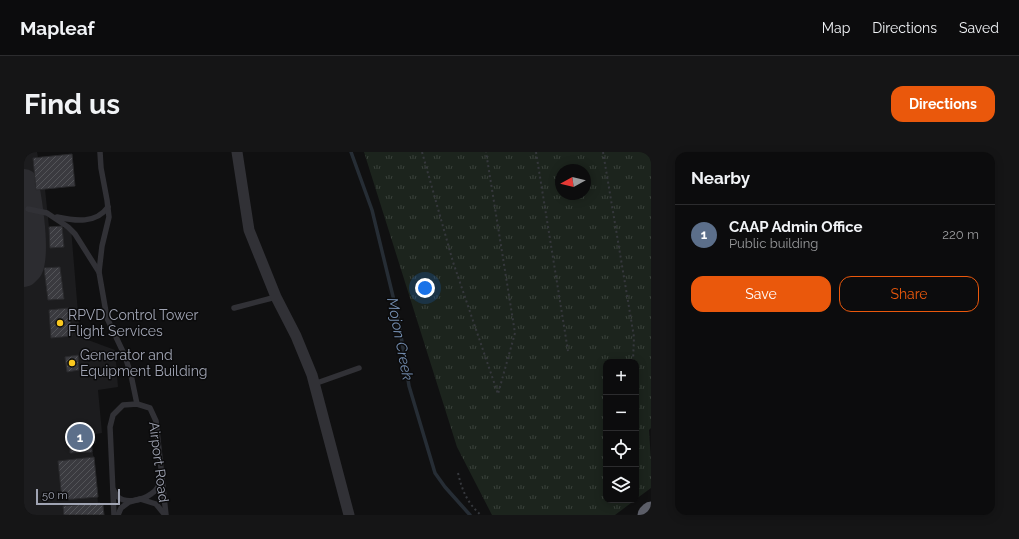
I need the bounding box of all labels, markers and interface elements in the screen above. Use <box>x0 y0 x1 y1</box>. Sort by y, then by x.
text: Mapleaf <box>20 17 95 39</box>
text: Map <box>822 20 850 36</box>
text: Directions <box>872 20 937 36</box>
text: Saved <box>959 20 999 36</box>
button: Directions <box>891 86 995 122</box>
text: Find us <box>24 88 120 121</box>
north arrow <box>555 164 591 200</box>
text: Nearby <box>691 168 750 188</box>
text: CAAP Admin Office <box>729 218 863 236</box>
text: 1 <box>701 227 707 242</box>
text: 220 m <box>942 227 979 242</box>
text: Public building <box>729 236 818 251</box>
button: Save <box>691 276 831 312</box>
button: Share <box>839 276 979 312</box>
your location <box>415 278 435 298</box>
water label: Mojon Creek <box>383 296 417 382</box>
place label: RPVD Control Tower Flight Services <box>68 307 198 339</box>
marker: RPVD Control Tower Flight Services <box>55 318 65 328</box>
place label: Generator and Equipment Building <box>80 347 207 379</box>
marker: Generator and Equipment Building <box>67 358 77 368</box>
map controls <box>603 359 639 503</box>
button: + <box>603 359 639 395</box>
button: − <box>603 395 639 431</box>
street label: Airport Road <box>146 421 172 503</box>
pin: 1 <box>67 422 93 452</box>
button: locate <box>603 431 639 467</box>
button: layers <box>603 467 639 503</box>
scale bar <box>36 487 120 506</box>
text: 50 m <box>42 489 68 502</box>

